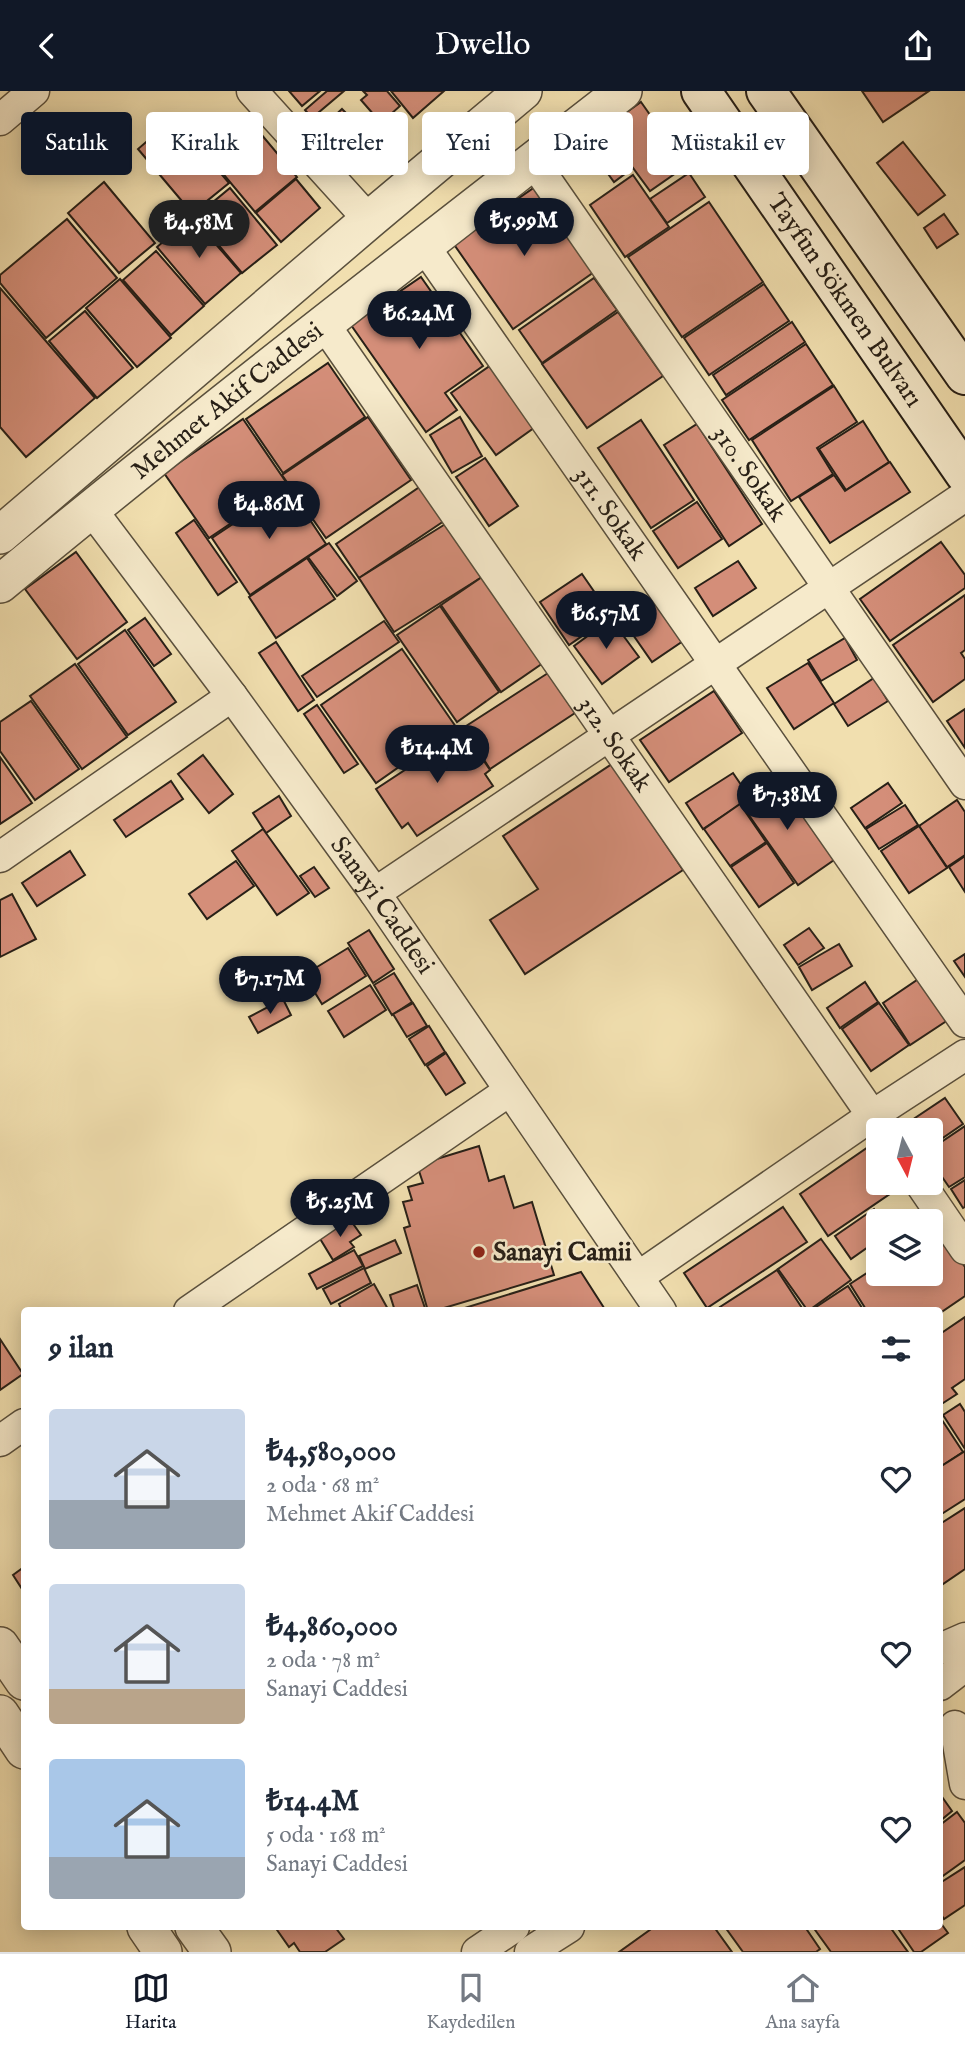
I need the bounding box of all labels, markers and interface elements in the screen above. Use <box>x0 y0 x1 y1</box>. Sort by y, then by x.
text: Dwello <box>435 25 530 66</box>
icon: back <box>28 27 66 65</box>
icon: share <box>899 27 937 65</box>
chip: Satılık <box>21 112 132 175</box>
chip: Kiralık <box>146 112 263 175</box>
chip: Filtreler <box>277 112 408 175</box>
chip: Yeni <box>422 112 515 175</box>
chip: Daire <box>529 112 633 175</box>
chip: Müstakil ev <box>647 112 809 175</box>
street label: Tayfun Sökmen Bulvarı <box>760 187 930 414</box>
pin: ₺5.99M <box>467 199 581 258</box>
pin: ₺4.58M <box>142 201 256 260</box>
text: ₺5.99M <box>490 206 558 235</box>
text: ₺4.58M <box>165 208 233 237</box>
pin: ₺6.24M <box>362 292 476 351</box>
text: ₺6.24M <box>383 299 455 328</box>
street label: Mehmet Akif Caddesi <box>125 314 330 487</box>
street label: 310. Sokak <box>705 419 795 529</box>
street label: 311. Sokak <box>566 460 655 568</box>
pin: ₺4.86M <box>212 482 326 541</box>
text: ₺4.86M <box>234 489 304 518</box>
pin: ₺6.57M <box>549 591 663 651</box>
text: ₺6.57M <box>572 599 640 628</box>
street label: 312. Sokak <box>570 690 660 799</box>
pin: ₺14.4M <box>380 725 494 785</box>
text: ₺14.4M <box>401 733 473 762</box>
pin: ₺7.38M <box>730 773 844 832</box>
text: ₺7.38M <box>753 780 821 809</box>
street label: Sanayi Caddesi <box>323 830 442 980</box>
pin: ₺7.17M <box>213 957 327 1016</box>
text: ₺7.17M <box>235 964 305 993</box>
north arrow <box>866 1118 943 1195</box>
map controls <box>866 1118 943 1286</box>
pin: ₺5.25M <box>283 1179 397 1239</box>
text: ₺5.25M <box>306 1187 374 1216</box>
button: layers <box>866 1209 943 1286</box>
place label: Sanayi Camii <box>493 1236 632 1269</box>
marker: Sanayi Camii <box>471 1244 487 1260</box>
text: 9 ilan <box>49 1330 114 1368</box>
icon: filters <box>877 1330 915 1368</box>
text: ₺4,580,000 <box>266 1433 396 1471</box>
icon: home <box>105 1437 189 1521</box>
icon: heart <box>877 1460 915 1498</box>
text: 2 oda · 68 m² <box>266 1471 379 1500</box>
text: Mehmet Akif Caddesi <box>266 1500 474 1529</box>
text: ₺4,860,000 <box>266 1608 398 1646</box>
icon: home <box>105 1612 189 1696</box>
icon: heart <box>877 1635 915 1673</box>
text: 2 oda · 78 m² <box>266 1646 381 1675</box>
text: Sanayi Caddesi <box>266 1675 408 1704</box>
text: ₺14.4M <box>266 1783 359 1821</box>
icon: home <box>105 1787 189 1871</box>
icon: heart <box>877 1810 915 1848</box>
text: 5 oda · 168 m² <box>266 1821 386 1850</box>
text: Sanayi Caddesi <box>266 1850 408 1879</box>
tab: Harita <box>125 1969 176 2035</box>
tab: Kaydedilen <box>427 1969 515 2035</box>
tab: Ana sayfa <box>765 1969 840 2035</box>

